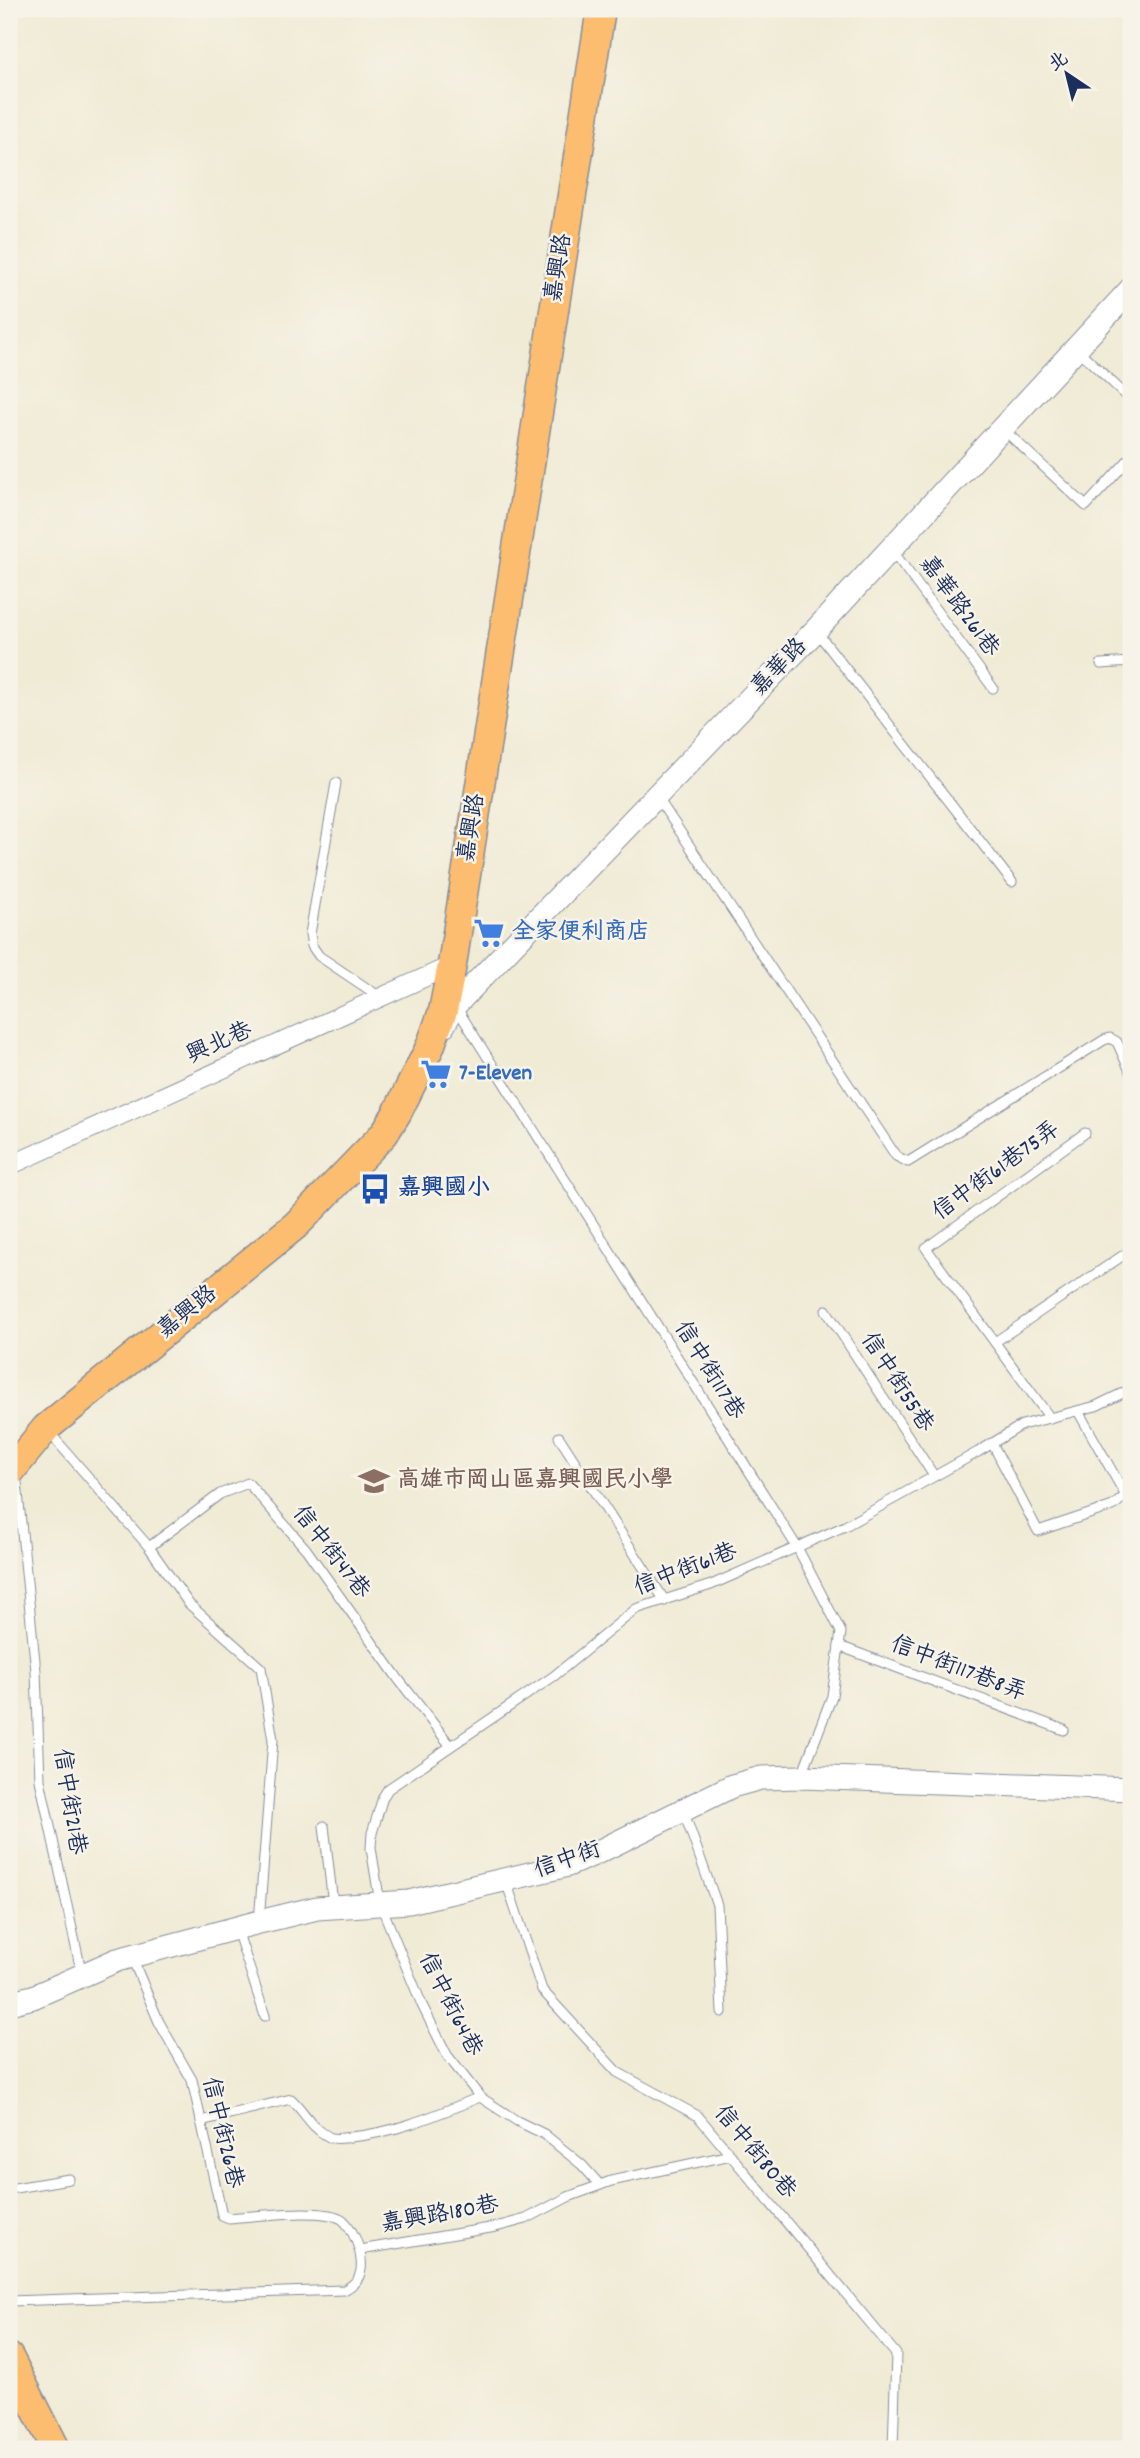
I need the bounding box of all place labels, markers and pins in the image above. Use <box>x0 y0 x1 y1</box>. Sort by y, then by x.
supermarket icon: 全家便利商店 <box>472 916 506 950</box>
place label: 全家便利商店 <box>512 917 650 950</box>
supermarket icon: 7-Eleven <box>419 1057 453 1091</box>
place label: 7-Eleven <box>459 1058 532 1091</box>
bus stop icon: 嘉興國小 <box>358 1172 392 1206</box>
place label: 嘉興國小 <box>398 1173 490 1206</box>
school or university icon: 高雄市岡山區嘉興國民小學 <box>357 1464 391 1498</box>
place label: 高雄市岡山區嘉興國民小學 <box>397 1465 673 1498</box>

